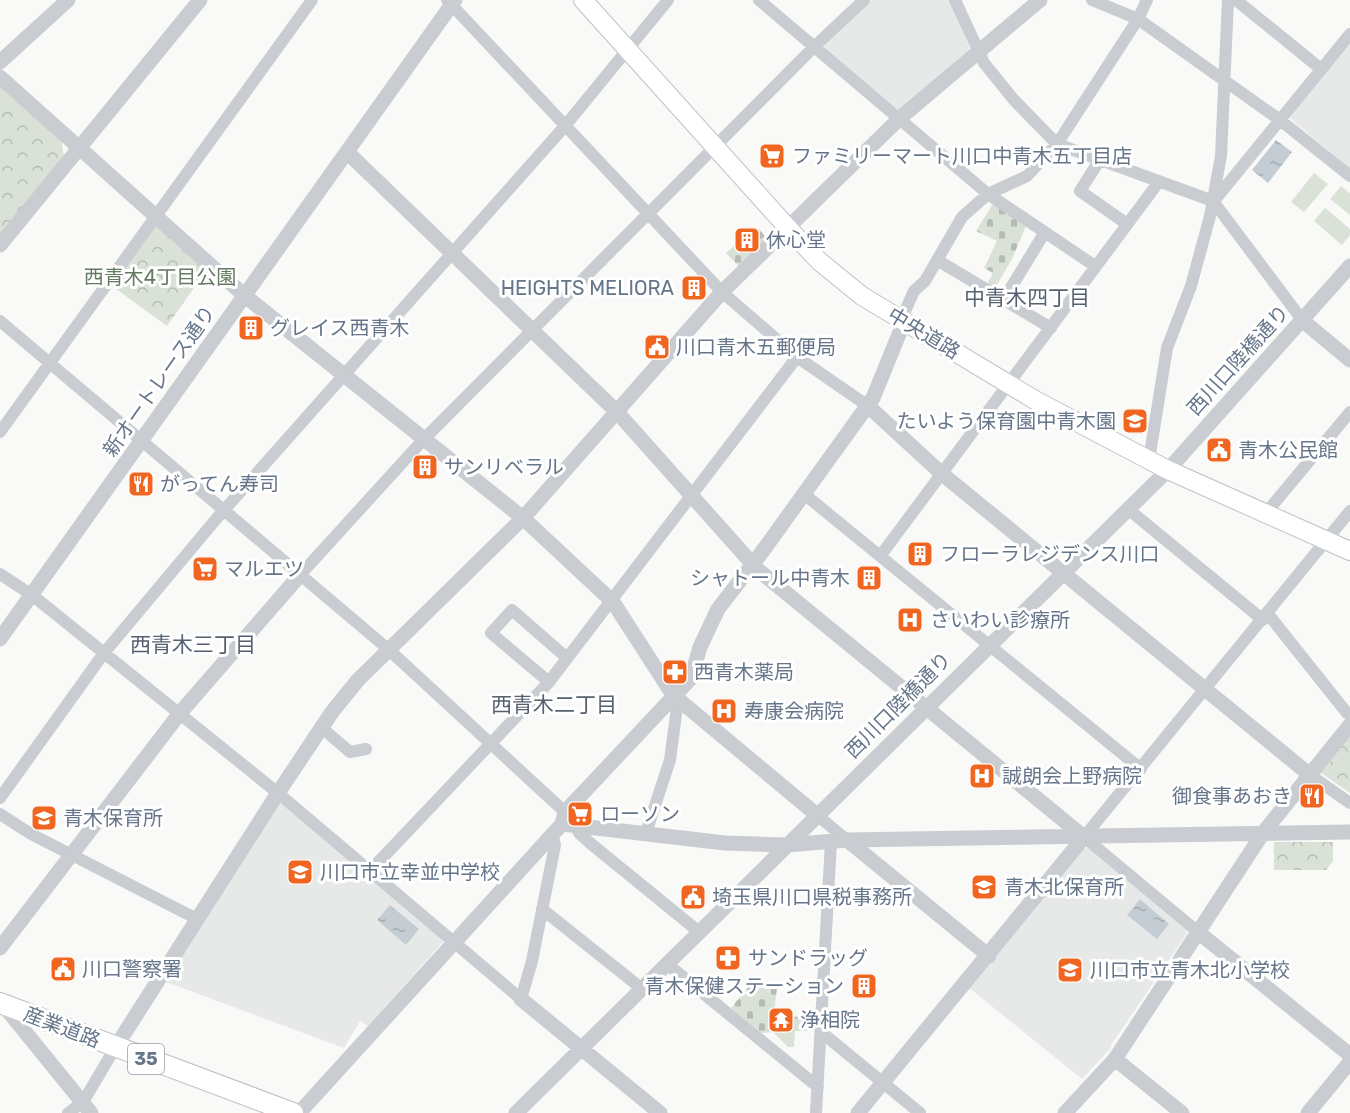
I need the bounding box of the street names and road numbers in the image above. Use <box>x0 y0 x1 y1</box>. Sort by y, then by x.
street label: 西川口陸橋通り <box>1182 300 1294 420</box>
street label: 新オートレース通り <box>98 301 220 461</box>
street label: 中央道路 <box>884 302 964 364</box>
street label: 西川口陸橋通り <box>840 647 956 763</box>
street label: 産業道路 <box>20 1001 104 1053</box>
road number: 35 <box>128 1044 164 1074</box>

